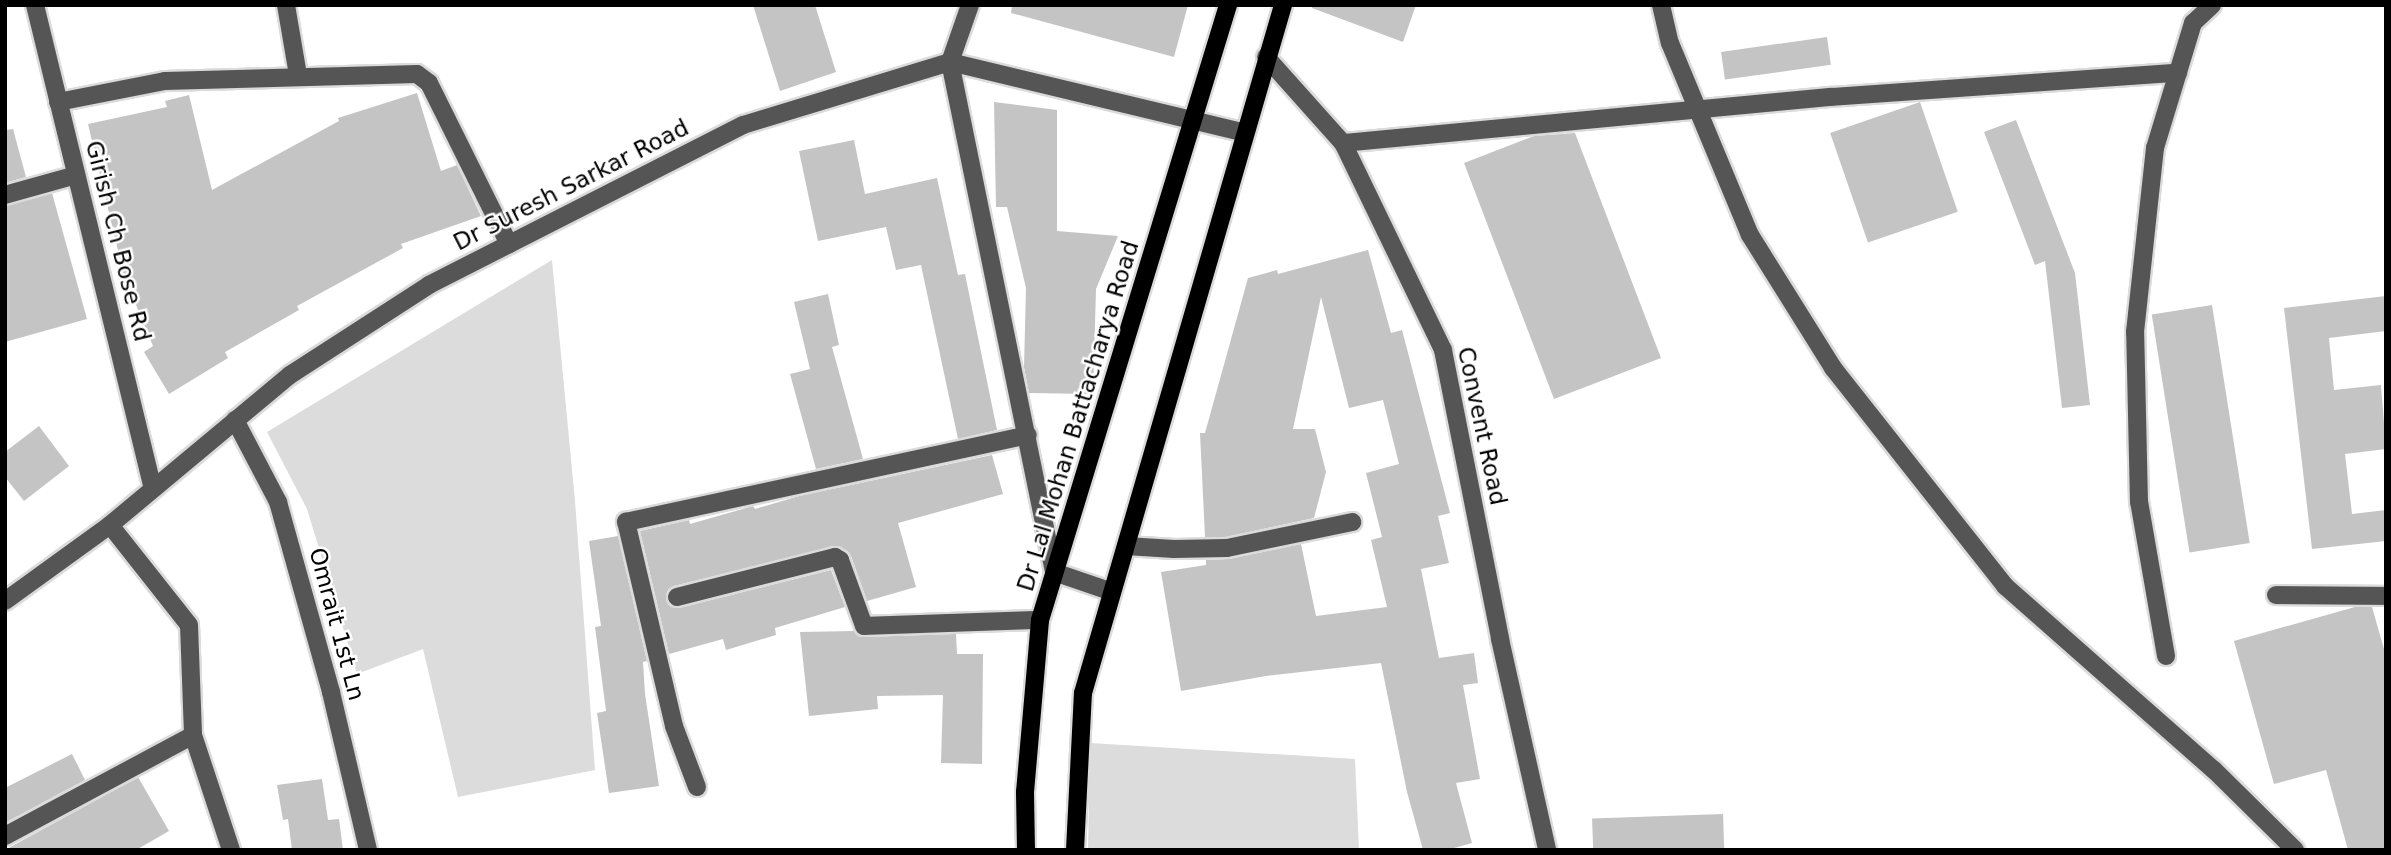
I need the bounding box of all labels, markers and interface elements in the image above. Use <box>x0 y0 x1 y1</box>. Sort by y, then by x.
street label: Dr Suresh Sarkar Road <box>449 114 693 256</box>
street label: Girish Ch Bose Rd <box>80 138 156 344</box>
street label: Dr Lal Mohan Battacharya Road <box>1011 237 1145 595</box>
street label: Convent Road <box>1452 344 1512 508</box>
street label: Omrait 1st Ln <box>303 545 371 703</box>

